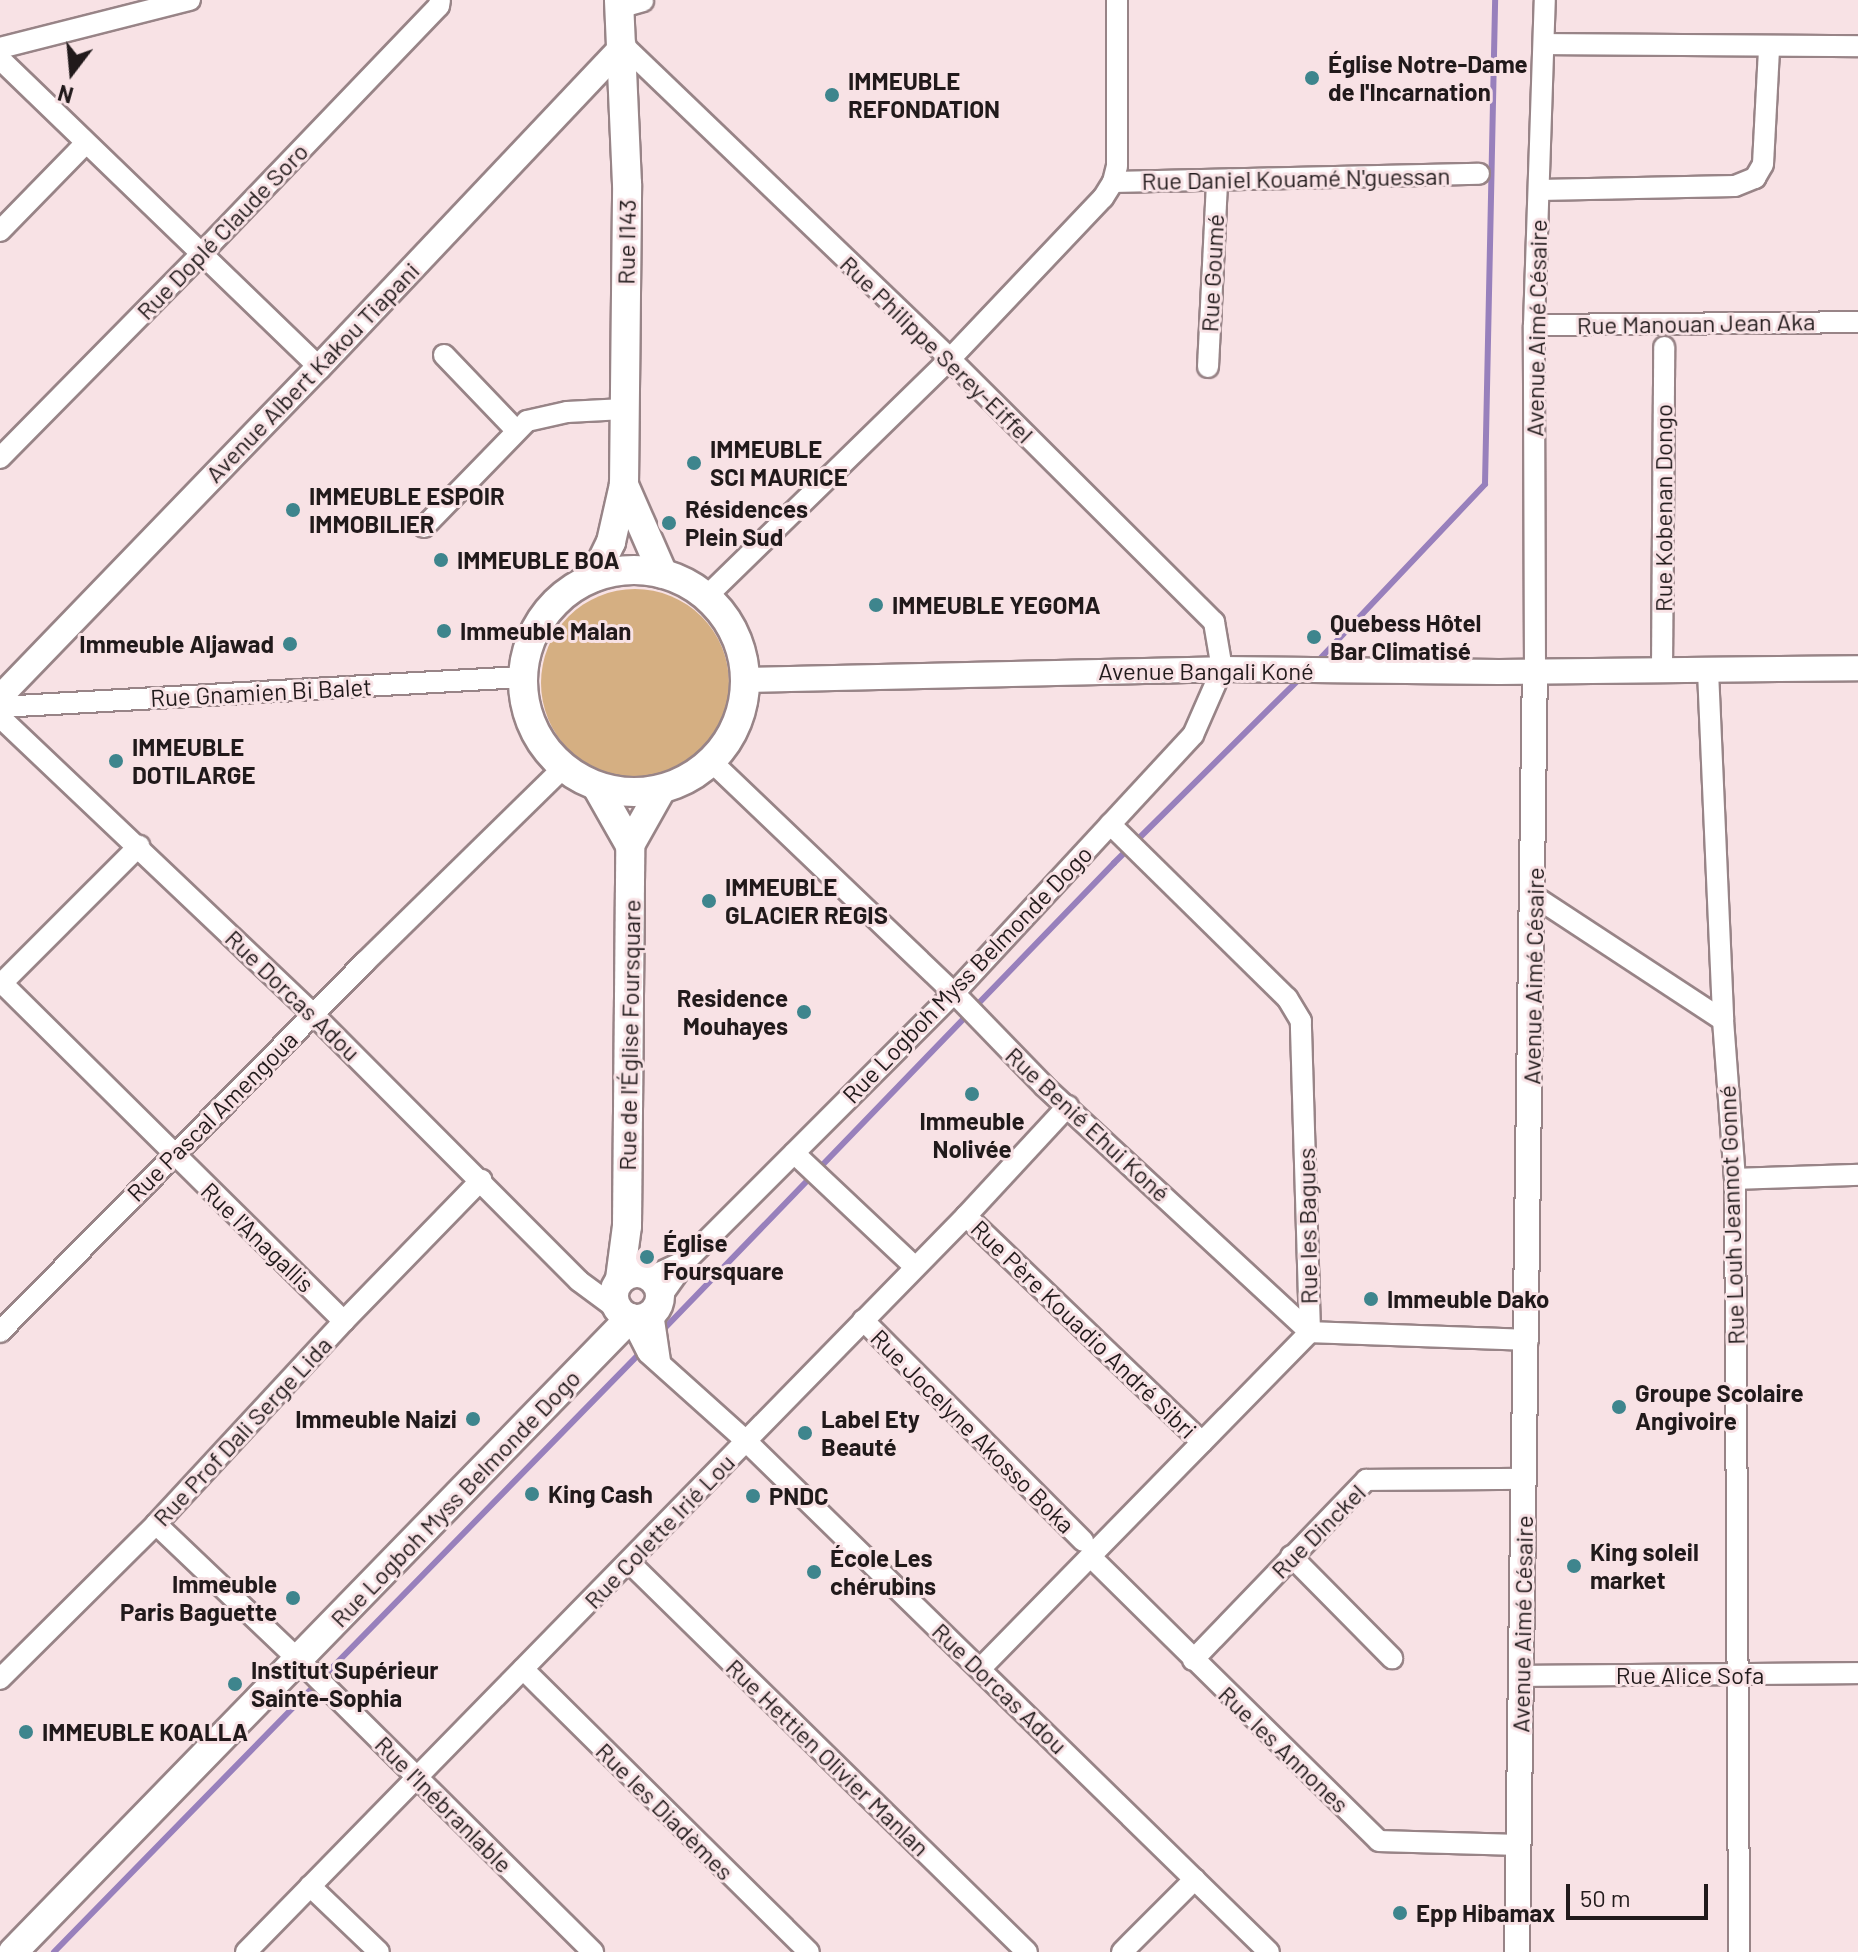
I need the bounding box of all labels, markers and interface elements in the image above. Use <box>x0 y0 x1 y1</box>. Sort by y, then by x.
north arrow <box>32 32 112 112</box>
place label: Église Notre-Dame de l'Incarnation <box>1328 50 1528 106</box>
place label: IMMEUBLE REFONDATION <box>848 67 1000 123</box>
marker: Église Notre-Dame de l'Incarnation <box>1303 69 1321 87</box>
text: N <box>55 81 76 110</box>
marker: IMMEUBLE REFONDATION <box>823 86 841 104</box>
street label: Rue Doplé Claude Soro <box>130 137 314 325</box>
street label: Rue Daniel Kouamé N'guessan <box>1141 161 1451 195</box>
street label: Rue I143 <box>611 199 641 285</box>
street label: Rue Goumé <box>1195 213 1229 333</box>
street label: Avenue Aimé Césaire <box>1520 219 1552 437</box>
street label: Rue Philippe Serey-Eiffel <box>835 249 1039 449</box>
street label: Avenue Albert Kakou Tiapani <box>199 256 425 488</box>
street label: Rue Manouan Jean Aka <box>1577 307 1815 339</box>
street label: Rue Kobenan Dongo <box>1649 404 1677 612</box>
place label: IMMEUBLE SCI MAURICE <box>710 435 848 491</box>
marker: IMMEUBLE SCI MAURICE <box>685 454 703 472</box>
place label: IMMEUBLE ESPOIR IMMOBILIER <box>309 482 505 538</box>
place label: Résidences Plein Sud <box>685 495 808 551</box>
marker: IMMEUBLE ESPOIR IMMOBILIER <box>284 501 302 519</box>
marker: Résidences Plein Sud <box>660 514 678 532</box>
place label: IMMEUBLE BOA <box>457 546 620 574</box>
marker: IMMEUBLE BOA <box>432 551 450 569</box>
place label: IMMEUBLE YEGOMA <box>892 591 1101 619</box>
marker: IMMEUBLE YEGOMA <box>867 596 885 614</box>
place label: Quebess Hôtel Bar Climatisé <box>1330 609 1481 665</box>
place label: Immeuble Malan <box>460 617 631 645</box>
marker: Immeuble Malan <box>435 622 453 640</box>
marker: Quebess Hôtel Bar Climatisé <box>1305 628 1323 646</box>
place label: Immeuble Aljawad <box>79 630 274 658</box>
marker: Immeuble Aljawad <box>281 635 299 653</box>
street label: Avenue Bangali Koné <box>1098 657 1314 685</box>
street label: Rue Gnamien Bi Balet <box>150 672 372 712</box>
place label: IMMEUBLE DOTILARGE <box>132 733 256 789</box>
marker: IMMEUBLE DOTILARGE <box>107 752 125 770</box>
street label: Rue Logboh Myss Belmonde Dogo <box>836 839 1098 1109</box>
street label: Avenue Aimé Césaire <box>1517 867 1549 1085</box>
place label: IMMEUBLE GLACIER REGIS <box>725 873 888 929</box>
marker: IMMEUBLE GLACIER REGIS <box>700 892 718 910</box>
street label: Rue de l'Église Foursquare <box>612 899 646 1171</box>
street label: Rue Dorcas Adou <box>220 923 366 1067</box>
place label: Residence Mouhayes <box>677 984 788 1040</box>
marker: Residence Mouhayes <box>795 1003 813 1021</box>
street label: Rue Pascal Amengoua <box>121 1025 303 1207</box>
street label: Rue Benié Ehui Koné <box>1000 1041 1176 1207</box>
marker: Immeuble Nolivée <box>963 1085 981 1103</box>
street label: Rue Louh Jeannot Gonné <box>1712 1085 1750 1345</box>
place label: Immeuble Nolivée <box>919 1107 1025 1163</box>
street label: Rue les Bagues <box>1291 1147 1323 1305</box>
street label: Rue l'Anagallis <box>195 1176 321 1298</box>
street label: Rue Père Kouadio André Sibri <box>965 1214 1203 1444</box>
place label: Église Foursquare <box>663 1229 784 1285</box>
marker: Église Foursquare <box>638 1248 656 1266</box>
place label: Immeuble Dako <box>1387 1285 1549 1313</box>
marker: Immeuble Dako <box>1362 1290 1380 1308</box>
street label: Rue Jocelyne Akosso Boka <box>865 1323 1081 1539</box>
street label: Rue Prof Dali Serge Lida <box>147 1330 337 1532</box>
street label: Rue Logboh Myss Belmonde Dogo <box>324 1363 586 1633</box>
place label: Groupe Scolaire Angivoire <box>1635 1379 1804 1435</box>
marker: Groupe Scolaire Angivoire <box>1610 1398 1628 1416</box>
place label: Immeuble Naizi <box>295 1405 457 1433</box>
place label: Label Ety Beauté <box>821 1405 920 1461</box>
marker: Immeuble Naizi <box>464 1410 482 1428</box>
marker: Label Ety Beauté <box>796 1424 814 1442</box>
street label: Rue Colette Irié Lou <box>578 1448 740 1614</box>
street label: Rue Dinckel <box>1265 1478 1371 1584</box>
place label: King Cash <box>548 1480 653 1508</box>
place label: PNDC <box>769 1482 829 1510</box>
marker: King Cash <box>523 1485 541 1503</box>
marker: PNDC <box>744 1487 762 1505</box>
street label: Avenue Aimé Césaire <box>1506 1515 1538 1733</box>
place label: King soleil market <box>1590 1538 1699 1594</box>
place label: École Les chérubins <box>830 1544 936 1600</box>
marker: King soleil market <box>1565 1557 1583 1575</box>
marker: École Les chérubins <box>805 1563 823 1581</box>
place label: Immeuble Paris Baguette <box>120 1570 277 1626</box>
marker: Immeuble Paris Baguette <box>284 1589 302 1607</box>
street label: Rue Dorcas Adou <box>927 1616 1073 1760</box>
street label: Rue Hettien Olivier Manlan <box>720 1652 936 1862</box>
place label: Institut Supérieur Sainte-Sophia <box>251 1656 438 1712</box>
street label: Rue Alice Sofa <box>1616 1661 1764 1689</box>
marker: Institut Supérieur Sainte-Sophia <box>226 1675 244 1693</box>
street label: Rue les Annones <box>1213 1680 1355 1818</box>
place label: IMMEUBLE KOALLA <box>42 1718 248 1746</box>
marker: IMMEUBLE KOALLA <box>17 1723 35 1741</box>
street label: Rue l'Inébranlable <box>370 1730 518 1878</box>
street label: Rue les Diadèmes <box>590 1736 740 1886</box>
scale bar <box>1570 1868 1712 1918</box>
text: 50 m <box>1580 1883 1631 1912</box>
place label: Epp Hibamax <box>1416 1899 1555 1927</box>
marker: Epp Hibamax <box>1391 1904 1409 1922</box>

